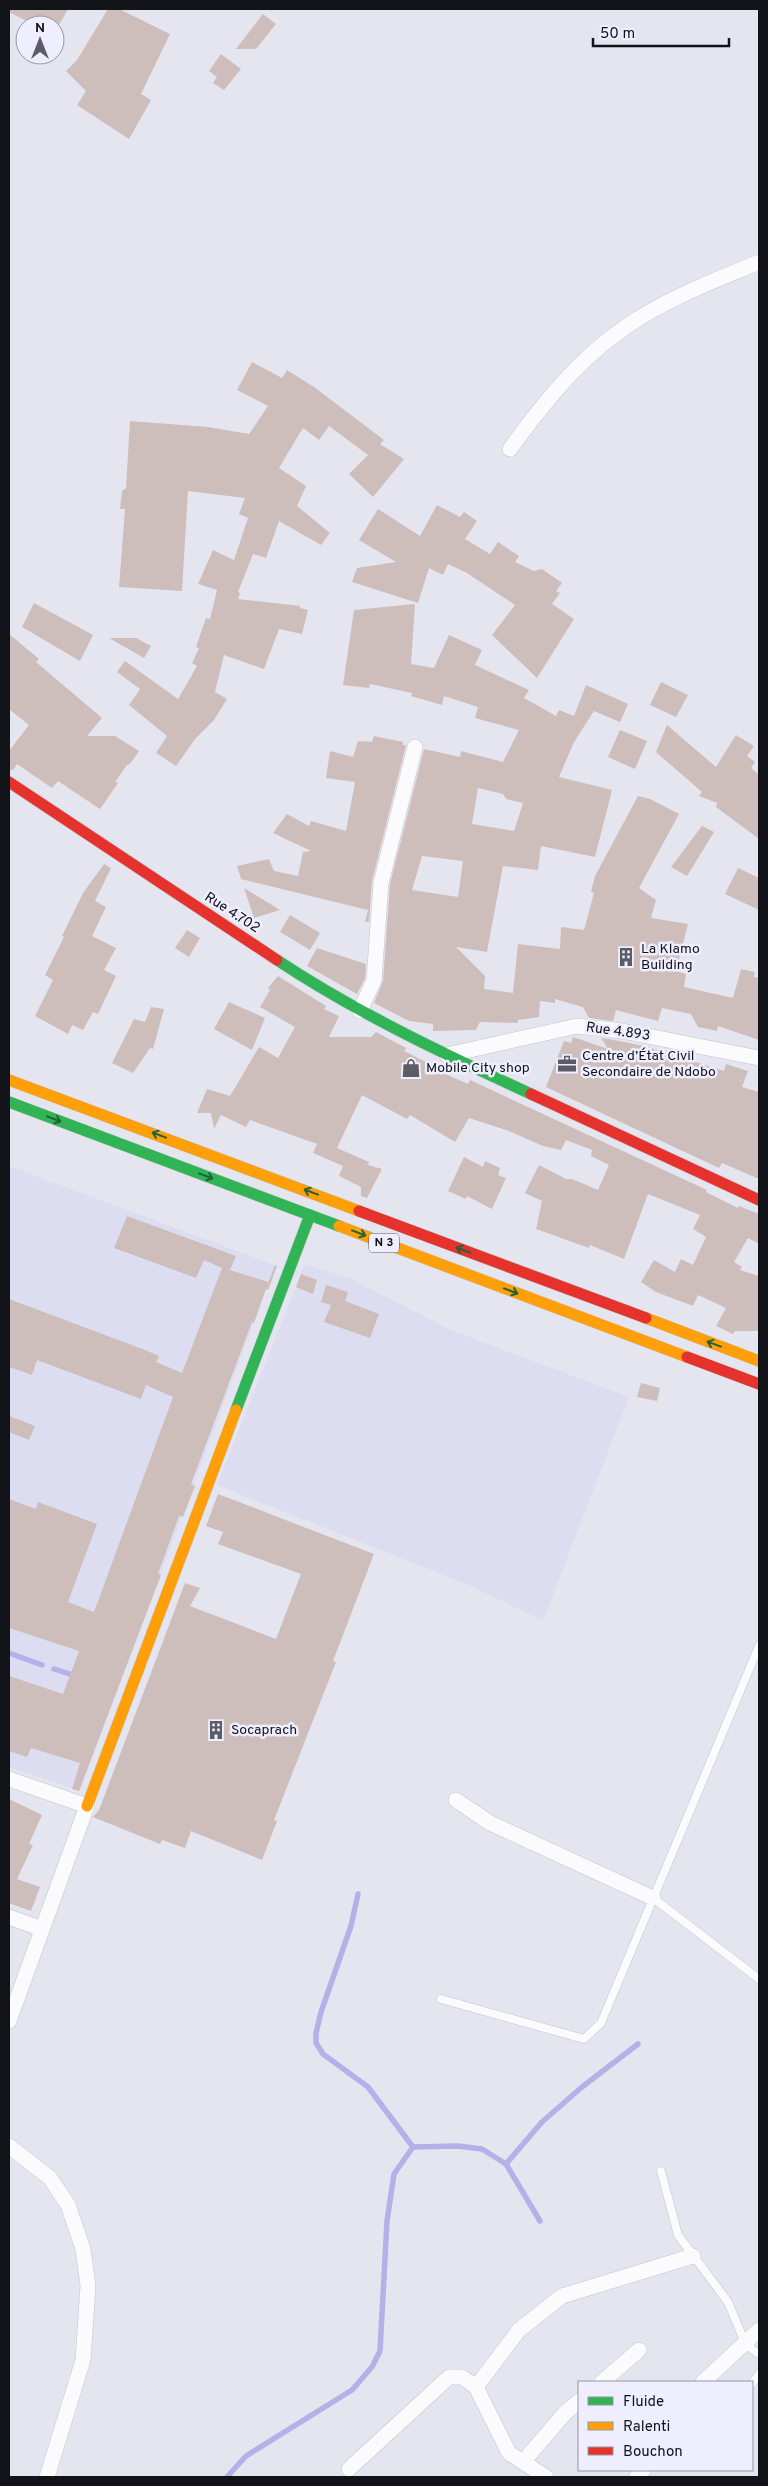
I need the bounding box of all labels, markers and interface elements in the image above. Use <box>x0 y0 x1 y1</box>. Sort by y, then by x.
north arrow <box>15 15 65 65</box>
scale bar <box>593 15 729 47</box>
text: N <box>35 20 45 37</box>
text: 50 m <box>600 25 635 44</box>
street label: Rue 4.702 <box>201 889 263 937</box>
place label: La Klamo Building <box>641 941 700 974</box>
building icon: La Klamo Building <box>615 946 637 968</box>
street label: Rue 4.893 <box>585 1019 651 1045</box>
place label: Centre d’État Civil Secondaire de Ndobo <box>582 1047 716 1081</box>
office icon: Centre d’État Civil Secondaire de Ndobo <box>556 1053 578 1075</box>
shop icon: Mobile City shop <box>400 1057 422 1079</box>
place label: Mobile City shop <box>426 1060 530 1077</box>
one-way arrow <box>46 1115 62 1124</box>
one-way arrow <box>152 1130 167 1139</box>
one-way arrow <box>198 1172 214 1181</box>
one-way arrow <box>304 1187 319 1196</box>
one-way arrow <box>350 1229 366 1238</box>
road number: N 3 <box>369 1234 399 1252</box>
one-way arrow <box>456 1245 471 1254</box>
one-way arrow <box>503 1286 518 1296</box>
one-way arrow <box>706 1339 722 1348</box>
building icon: Socaprach <box>205 1719 227 1741</box>
place label: Socaprach <box>231 1722 297 1739</box>
legend <box>578 2381 753 2471</box>
text: Fluide <box>623 2393 664 2412</box>
text: Ralenti <box>623 2418 670 2437</box>
text: Bouchon <box>623 2443 683 2462</box>

